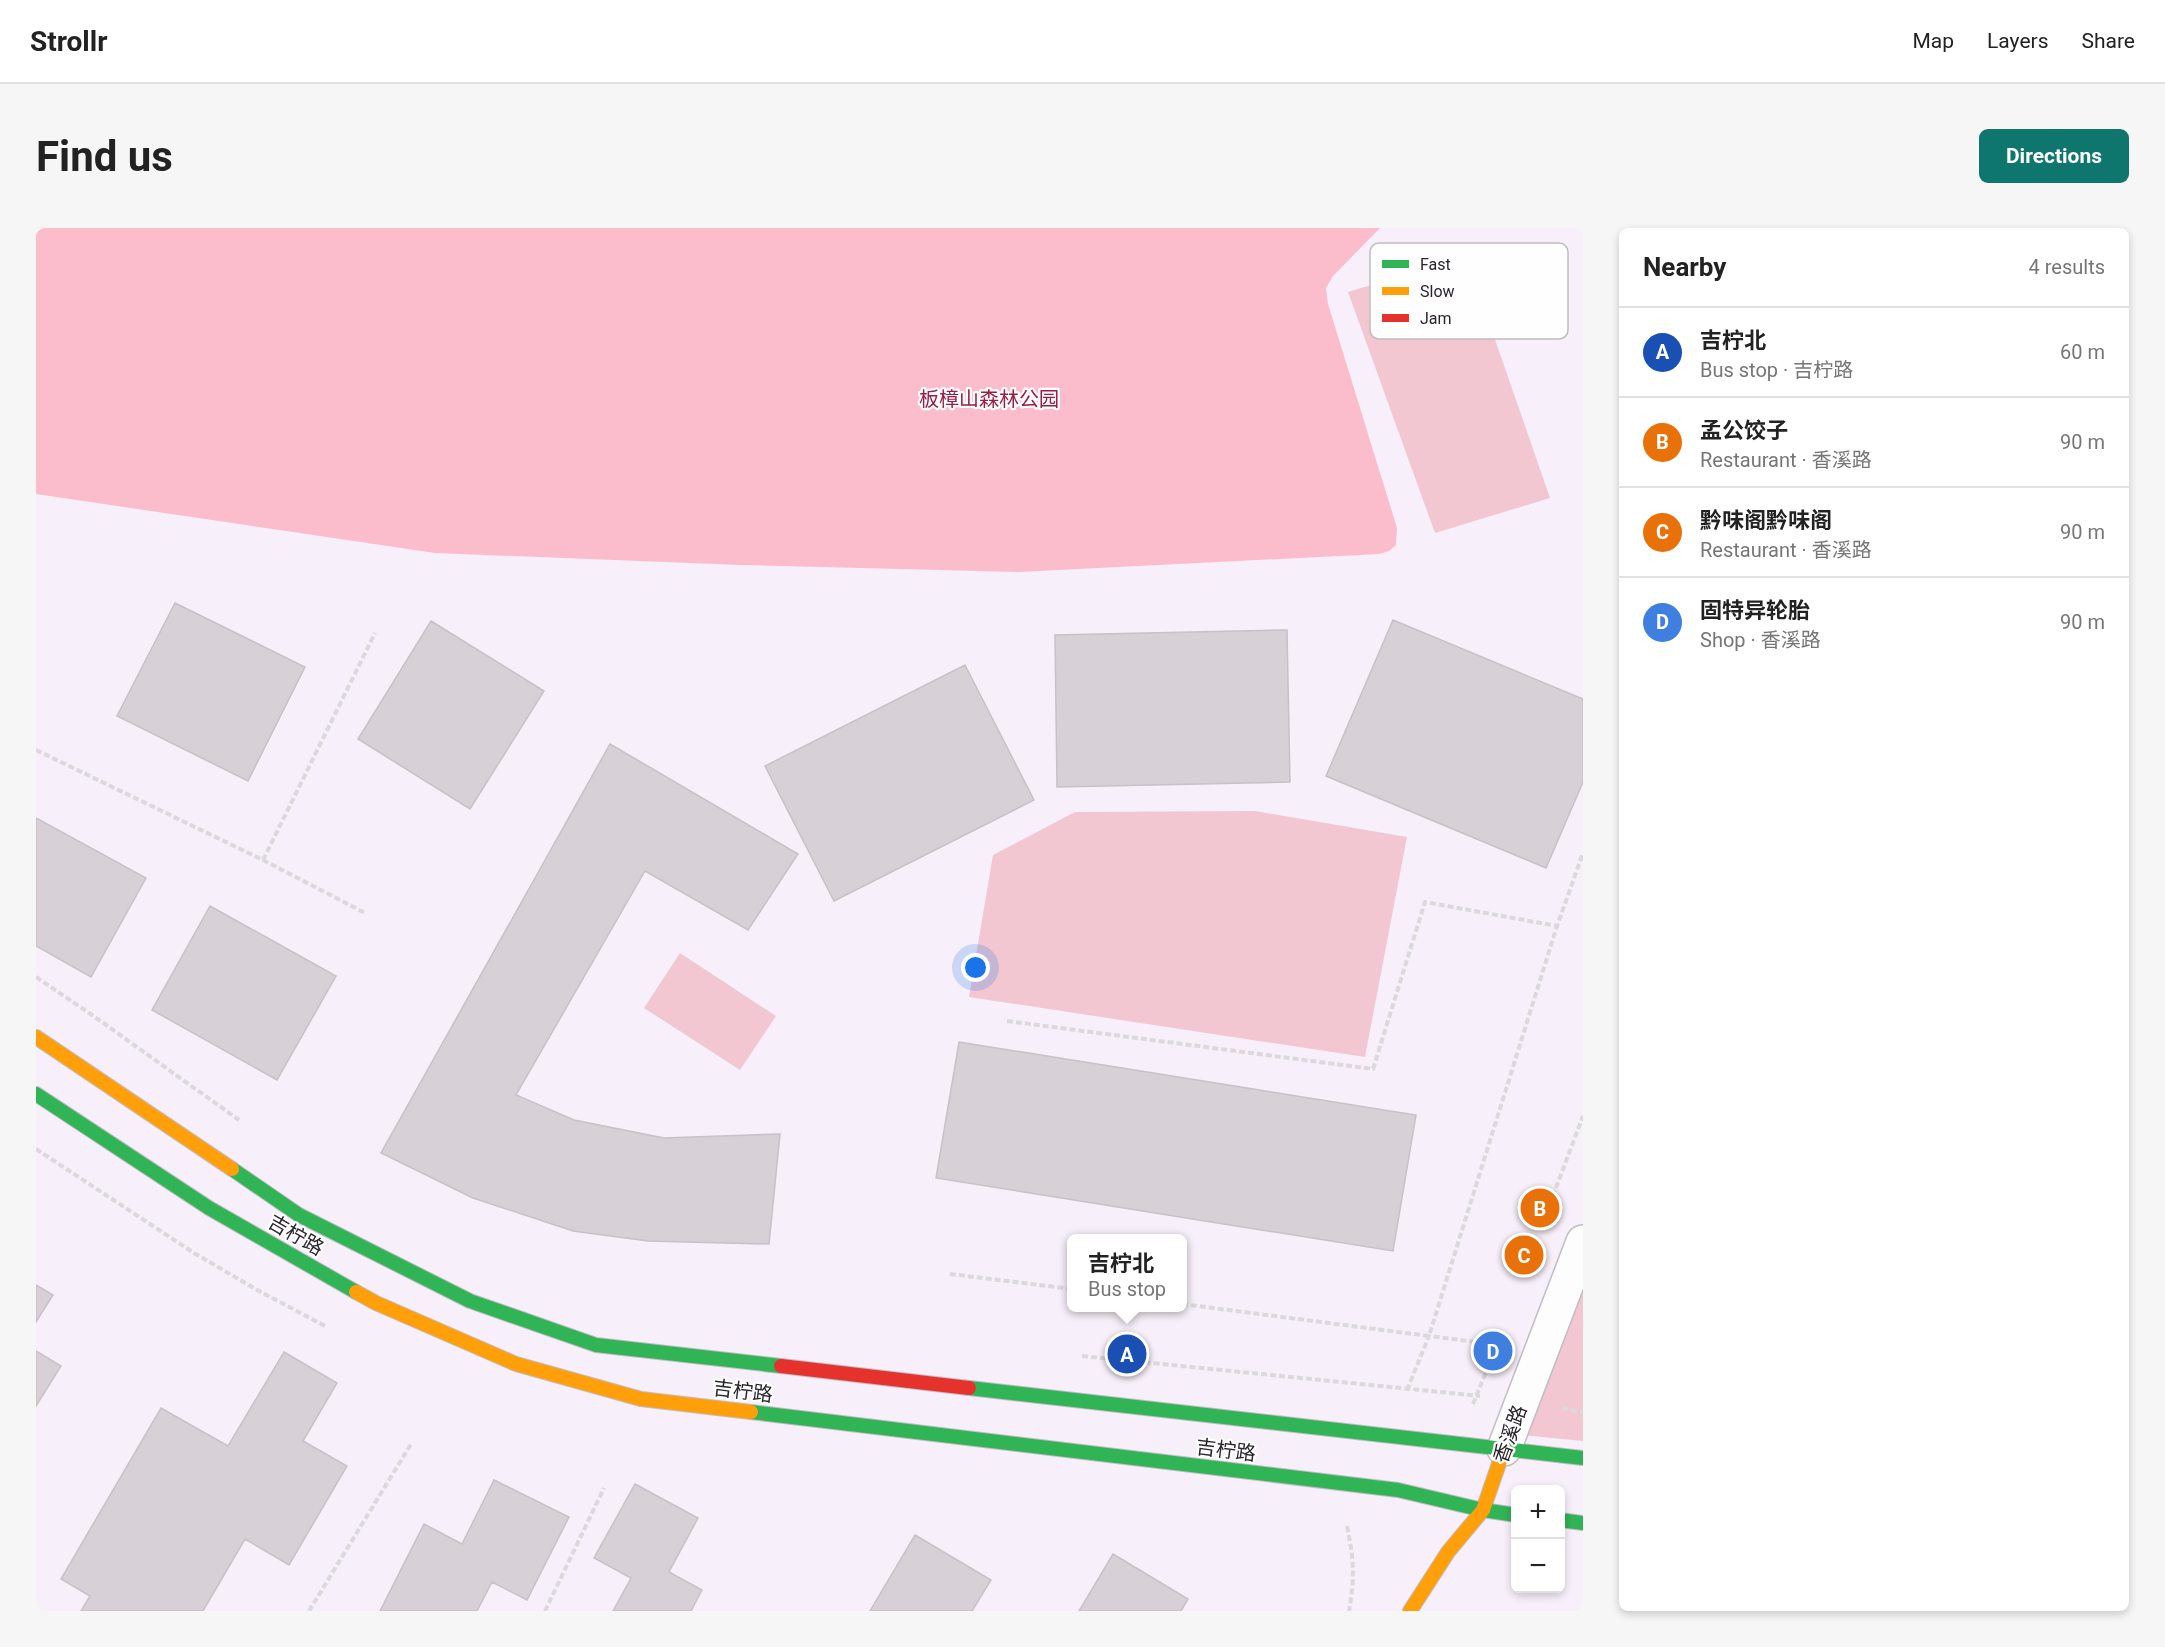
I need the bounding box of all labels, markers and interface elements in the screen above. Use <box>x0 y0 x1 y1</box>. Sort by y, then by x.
text: Strollr <box>30 25 107 58</box>
text: Map <box>1912 29 1954 53</box>
text: Layers <box>1987 29 2048 53</box>
text: Share <box>2081 29 2135 53</box>
button: Directions <box>1979 129 2129 183</box>
text: Find us <box>36 132 173 181</box>
legend <box>1370 243 1568 339</box>
text: Nearby <box>1643 252 1726 282</box>
text: Fast <box>1420 255 1451 274</box>
text: 4 results <box>2029 255 2105 279</box>
text: Slow <box>1420 282 1455 301</box>
text: Jam <box>1420 309 1452 328</box>
text: 吉柠北 <box>1700 328 1766 353</box>
text: A <box>1656 340 1669 364</box>
text: 60 m <box>2060 340 2105 364</box>
text: Bus stop · 吉柠路 <box>1700 358 1853 382</box>
park label: 板樟山森林公园 <box>919 387 1059 411</box>
text: 孟公饺子 <box>1700 418 1788 443</box>
text: B <box>1656 430 1669 454</box>
text: 90 m <box>2060 430 2105 454</box>
text: Restaurant · 香溪路 <box>1700 448 1872 472</box>
text: 黔味阁黔味阁 <box>1700 508 1832 533</box>
text: C <box>1656 520 1669 544</box>
text: 90 m <box>2060 520 2105 544</box>
text: Restaurant · 香溪路 <box>1700 538 1872 562</box>
text: 固特异轮胎 <box>1700 598 1810 623</box>
text: D <box>1656 610 1669 634</box>
text: 90 m <box>2060 610 2105 634</box>
text: Shop · 香溪路 <box>1700 628 1821 652</box>
your location <box>961 953 990 982</box>
pin: B <box>1520 1186 1560 1230</box>
street label: 吉柠路 <box>264 1210 328 1260</box>
pin: C <box>1504 1232 1544 1278</box>
popup <box>1067 1234 1187 1312</box>
text: 吉柠北 <box>1088 1251 1154 1276</box>
text: Bus stop <box>1088 1277 1166 1301</box>
pin: D <box>1474 1328 1512 1374</box>
pin: A <box>1108 1332 1146 1376</box>
street label: 吉柠路 <box>712 1375 774 1407</box>
street label: 香溪路 <box>1488 1402 1532 1466</box>
street label: 吉柠路 <box>1195 1434 1257 1466</box>
map controls <box>1511 1485 1565 1593</box>
button: + <box>1511 1485 1565 1539</box>
button: − <box>1511 1539 1565 1593</box>

